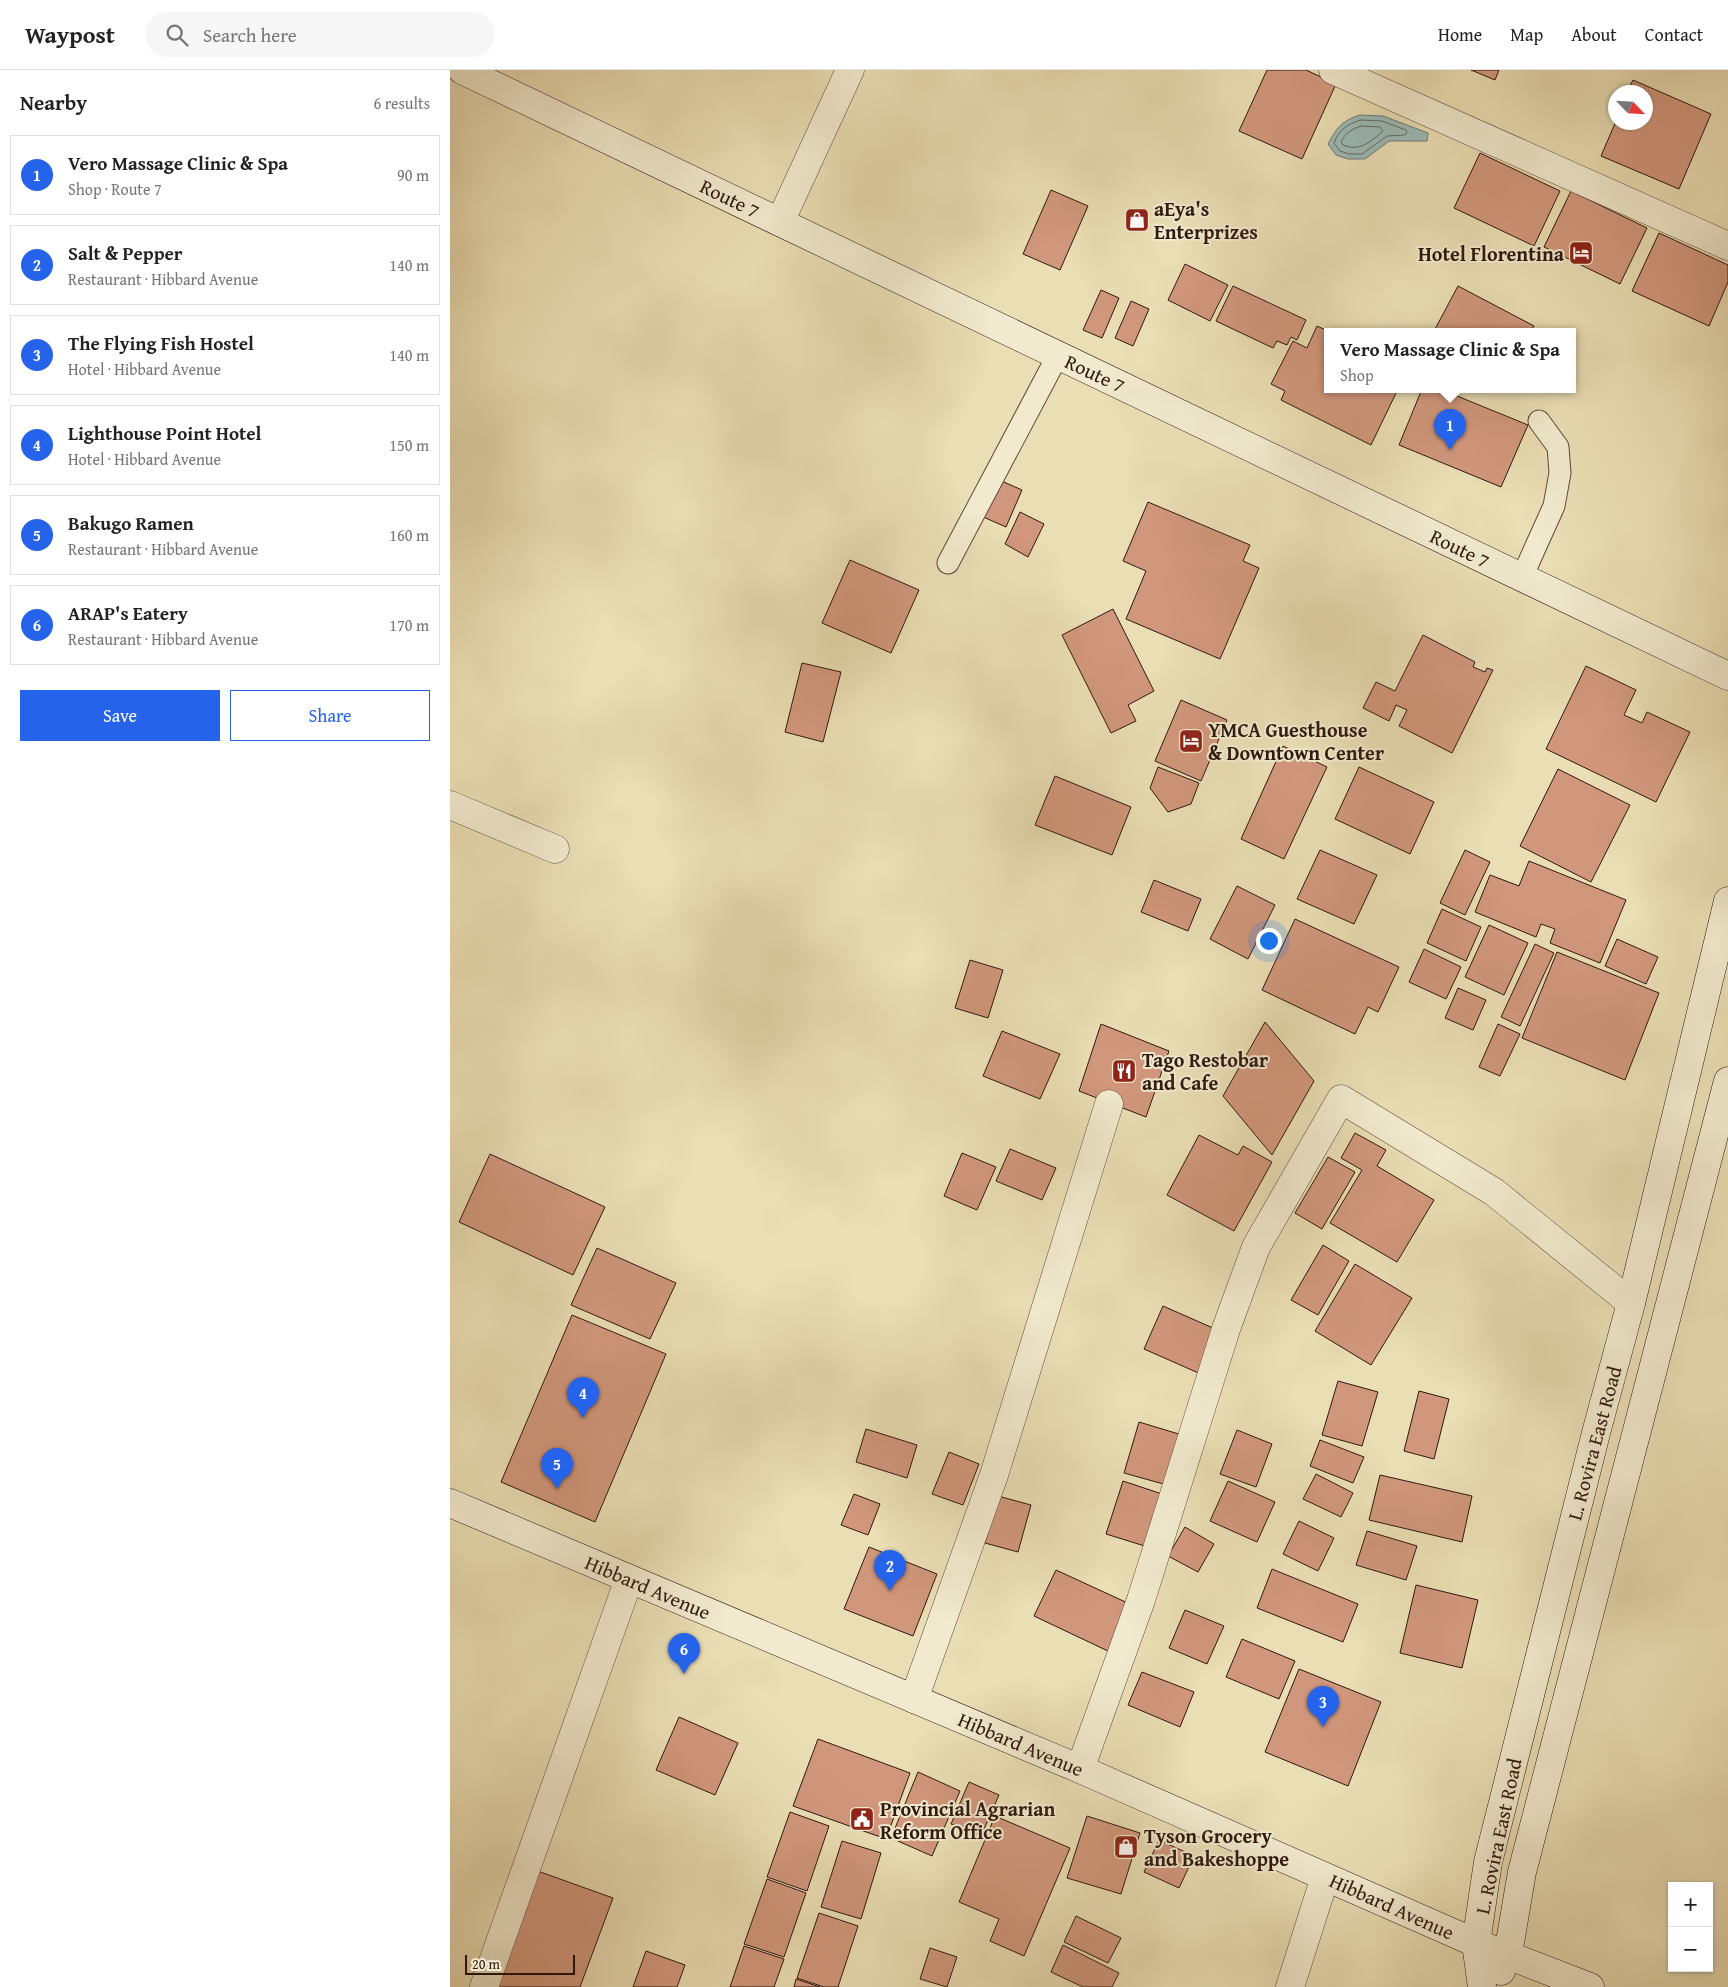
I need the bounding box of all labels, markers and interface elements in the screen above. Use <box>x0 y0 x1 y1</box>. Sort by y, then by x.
search box <box>145 12 495 57</box>
text: Waypost <box>25 17 115 52</box>
icon: search <box>163 21 191 49</box>
text: Search here <box>203 21 297 49</box>
text: Home <box>1438 21 1482 48</box>
text: Map <box>1510 21 1543 48</box>
text: About <box>1571 21 1617 48</box>
text: Contact <box>1645 21 1703 48</box>
north arrow <box>1608 85 1653 130</box>
text: Nearby <box>20 87 87 118</box>
text: 6 results <box>373 91 430 115</box>
text: Vero Massage Clinic & Spa <box>68 149 288 177</box>
text: 1 <box>33 163 41 187</box>
text: 90 m <box>397 163 429 187</box>
street label: Route 7 <box>695 171 765 225</box>
text: Shop · Route 7 <box>68 177 162 201</box>
place label: aEya's Enterprizes <box>1154 194 1258 246</box>
shop icon: aEya's Enterprizes <box>1124 207 1150 233</box>
text: Salt & Pepper <box>68 239 183 267</box>
place label: Hotel Florentina <box>1418 239 1565 268</box>
hotel icon: Hotel Florentina <box>1568 240 1594 266</box>
text: 2 <box>33 253 41 277</box>
text: 140 m <box>389 253 429 277</box>
text: Restaurant · Hibbard Avenue <box>68 267 258 291</box>
popup <box>1324 328 1576 393</box>
text: The Flying Fish Hostel <box>68 329 254 357</box>
text: Vero Massage Clinic & Spa <box>1340 335 1560 363</box>
text: 3 <box>33 343 41 367</box>
text: 140 m <box>389 343 429 367</box>
street label: Route 7 <box>1060 347 1130 399</box>
text: Hotel · Hibbard Avenue <box>68 357 221 381</box>
text: Shop <box>1340 363 1374 387</box>
pin: 1 <box>1434 409 1466 450</box>
text: Lighthouse Point Hotel <box>68 419 261 447</box>
text: 4 <box>33 433 41 457</box>
text: 150 m <box>389 433 429 457</box>
text: Hotel · Hibbard Avenue <box>68 447 221 471</box>
text: Bakugo Ramen <box>68 509 194 537</box>
street label: Route 7 <box>1425 521 1495 575</box>
text: 5 <box>33 523 41 547</box>
text: 160 m <box>389 523 429 547</box>
text: Restaurant · Hibbard Avenue <box>68 537 258 561</box>
text: ARAP's Eatery <box>68 599 188 627</box>
text: 6 <box>33 613 41 637</box>
text: 170 m <box>389 613 429 637</box>
text: Restaurant · Hibbard Avenue <box>68 627 258 651</box>
button: Save <box>20 690 220 741</box>
button: Share <box>230 690 430 741</box>
place label: YMCA Guesthouse & Downtown Center <box>1208 715 1384 767</box>
hotel icon: YMCA Guesthouse & Downtown Center <box>1178 728 1204 754</box>
your location <box>1256 928 1282 954</box>
place label: Tago Restobar and Cafe <box>1142 1045 1268 1097</box>
restaurant icon: Tago Restobar and Cafe <box>1111 1058 1137 1084</box>
street label: L. Rovira East Road <box>1559 1362 1629 1523</box>
pin: 4 <box>567 1377 599 1418</box>
pin: 5 <box>541 1448 573 1489</box>
street label: Hibbard Avenue <box>581 1548 715 1626</box>
pin: 2 <box>874 1550 906 1591</box>
pin: 6 <box>668 1633 700 1674</box>
pin: 3 <box>1307 1686 1339 1727</box>
street label: Hibbard Avenue <box>954 1705 1088 1783</box>
street label: L. Rovira East Road <box>1467 1755 1529 1917</box>
place label: Provincial Agrarian Reform Office <box>880 1794 1056 1846</box>
public building icon: Provincial Agrarian Reform Office <box>849 1806 875 1832</box>
place label: Tyson Grocery and Bakeshoppe <box>1144 1821 1289 1873</box>
shop icon: Tyson Grocery and Bakeshoppe <box>1113 1834 1139 1860</box>
street label: Hibbard Avenue <box>1325 1866 1459 1946</box>
map controls <box>1668 1882 1713 1972</box>
button: + <box>1668 1882 1713 1927</box>
button: − <box>1668 1927 1713 1972</box>
scale bar <box>465 1952 575 1975</box>
text: 20 m <box>472 1954 500 1974</box>

